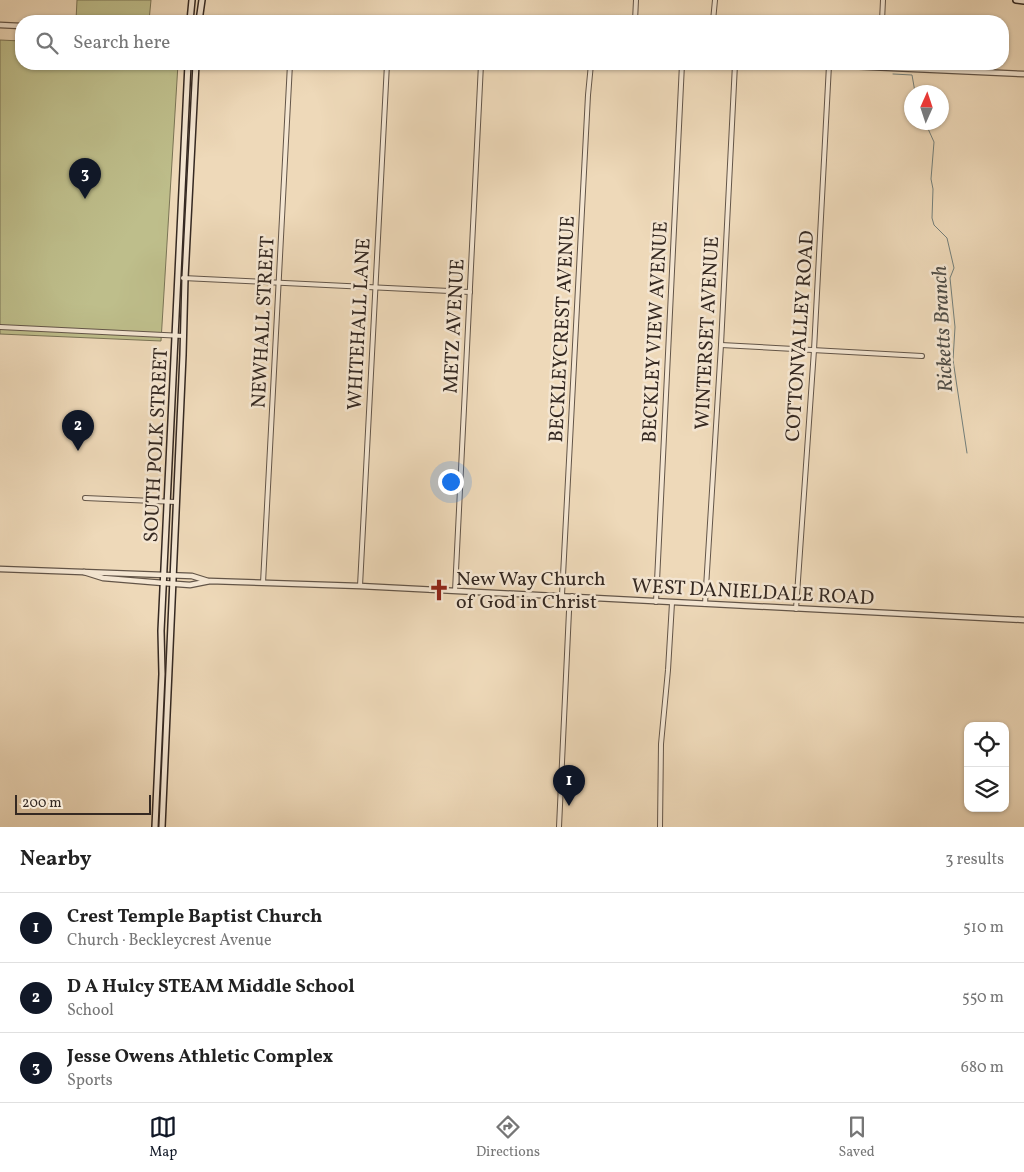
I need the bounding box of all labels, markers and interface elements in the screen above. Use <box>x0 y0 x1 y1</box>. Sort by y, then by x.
search box <box>15 15 1009 70</box>
icon: search <box>33 29 61 57</box>
text: Search here <box>73 30 170 56</box>
north arrow <box>904 85 949 130</box>
pin: 3 <box>69 158 101 199</box>
street label: BECKLEYCREST AVENUE <box>543 215 583 443</box>
street label: BECKLEY VIEW AVENUE <box>636 220 676 444</box>
street label: COTTONVALLEY ROAD <box>780 230 822 443</box>
street label: NEWHALL STREET <box>246 235 283 409</box>
street label: WINTERSET AVENUE <box>689 236 727 431</box>
street label: WHITEHALL LANE <box>342 237 378 411</box>
street label: METZ AVENUE <box>437 258 473 394</box>
water label: Ricketts Branch <box>926 265 961 393</box>
street label: SOUTH POLK STREET <box>138 347 176 543</box>
pin: 2 <box>62 410 94 451</box>
your location <box>438 469 464 495</box>
place label: New Way Church of God in Christ <box>456 566 606 617</box>
street label: WEST DANIELDALE ROAD <box>631 573 875 613</box>
church icon: New Way Church of God in Christ <box>426 577 452 603</box>
map controls <box>964 722 1009 812</box>
button: locate <box>964 722 1009 767</box>
pin: 1 <box>553 765 585 806</box>
button: layers <box>964 767 1009 812</box>
scale bar <box>15 792 151 815</box>
text: 200 m <box>22 794 62 813</box>
text: Nearby <box>20 845 91 874</box>
text: 3 results <box>945 849 1004 871</box>
text: Crest Temple Baptist Church <box>67 904 322 930</box>
text: 1 <box>33 917 39 939</box>
text: 510 m <box>963 917 1004 939</box>
text: Church · Beckleycrest Avenue <box>67 930 272 952</box>
text: D A Hulcy STEAM Middle School <box>67 974 355 1000</box>
text: 2 <box>32 987 40 1009</box>
text: 550 m <box>962 987 1004 1009</box>
text: School <box>67 1000 114 1022</box>
text: Jesse Owens Athletic Complex <box>67 1044 333 1070</box>
text: 3 <box>32 1057 40 1079</box>
text: 680 m <box>961 1057 1004 1079</box>
text: Sports <box>67 1070 113 1092</box>
tab: Map <box>149 1113 177 1162</box>
tab: Directions <box>476 1113 540 1162</box>
tab: Saved <box>839 1113 875 1162</box>

